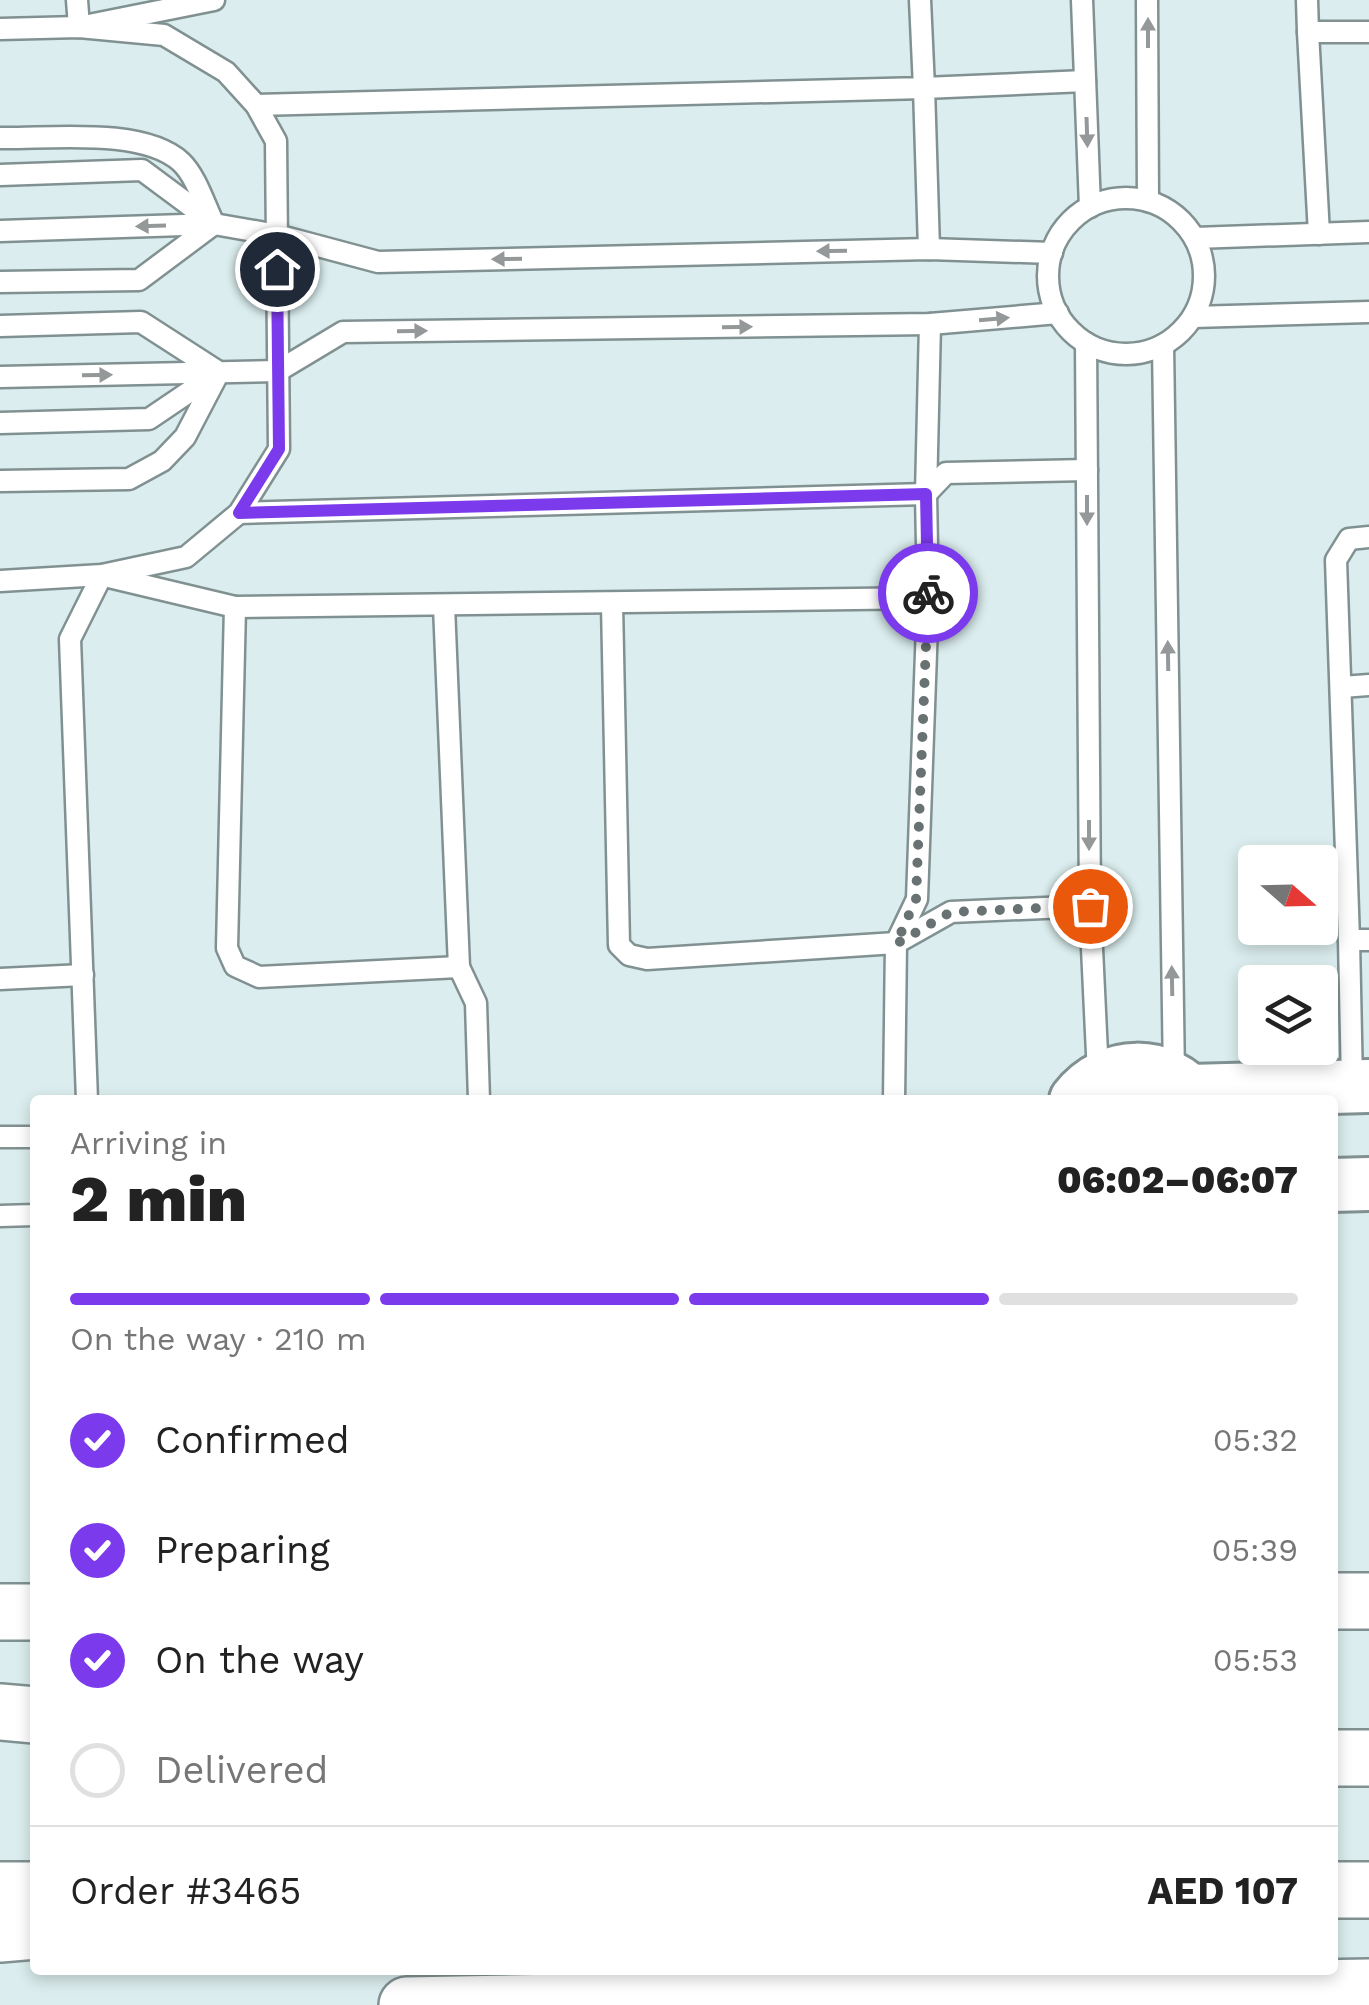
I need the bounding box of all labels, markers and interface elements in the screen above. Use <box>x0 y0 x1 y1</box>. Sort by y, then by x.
one-way arrow <box>1140 17 1156 49</box>
one-way arrow <box>1079 117 1095 149</box>
one-way arrow <box>135 218 167 234</box>
pin <box>235 227 320 312</box>
icon: home <box>250 242 305 297</box>
one-way arrow <box>815 243 847 259</box>
one-way arrow <box>490 251 522 267</box>
one-way arrow <box>978 310 1010 326</box>
one-way arrow <box>721 319 753 335</box>
one-way arrow <box>396 323 428 339</box>
one-way arrow <box>82 366 114 382</box>
one-way arrow <box>1079 495 1095 527</box>
courier <box>878 543 978 643</box>
icon: bike <box>901 566 956 621</box>
one-way arrow <box>1159 640 1175 672</box>
one-way arrow <box>1081 820 1097 852</box>
north arrow <box>1238 845 1338 945</box>
map controls <box>1238 845 1338 1065</box>
pin <box>1048 864 1133 949</box>
icon: bag <box>1063 879 1118 934</box>
one-way arrow <box>1164 965 1180 997</box>
button: layers <box>1238 965 1338 1065</box>
text: Arriving in <box>70 1124 227 1162</box>
text: 06:02–06:07 <box>1057 1158 1298 1202</box>
text: 2 min <box>70 1161 247 1237</box>
text: On the way · 210 m <box>70 1320 367 1358</box>
icon: check <box>70 1413 125 1468</box>
text: Confirmed <box>155 1418 350 1462</box>
text: 05:32 <box>1213 1421 1298 1459</box>
icon: check <box>70 1523 125 1578</box>
text: Preparing <box>155 1528 330 1572</box>
text: 05:39 <box>1212 1531 1298 1569</box>
icon: check <box>70 1633 125 1688</box>
text: On the way <box>155 1638 364 1682</box>
text: 05:53 <box>1213 1641 1298 1679</box>
text: Delivered <box>155 1748 328 1792</box>
text: Order #3465 <box>70 1869 301 1913</box>
text: AED 107 <box>1147 1869 1298 1913</box>

